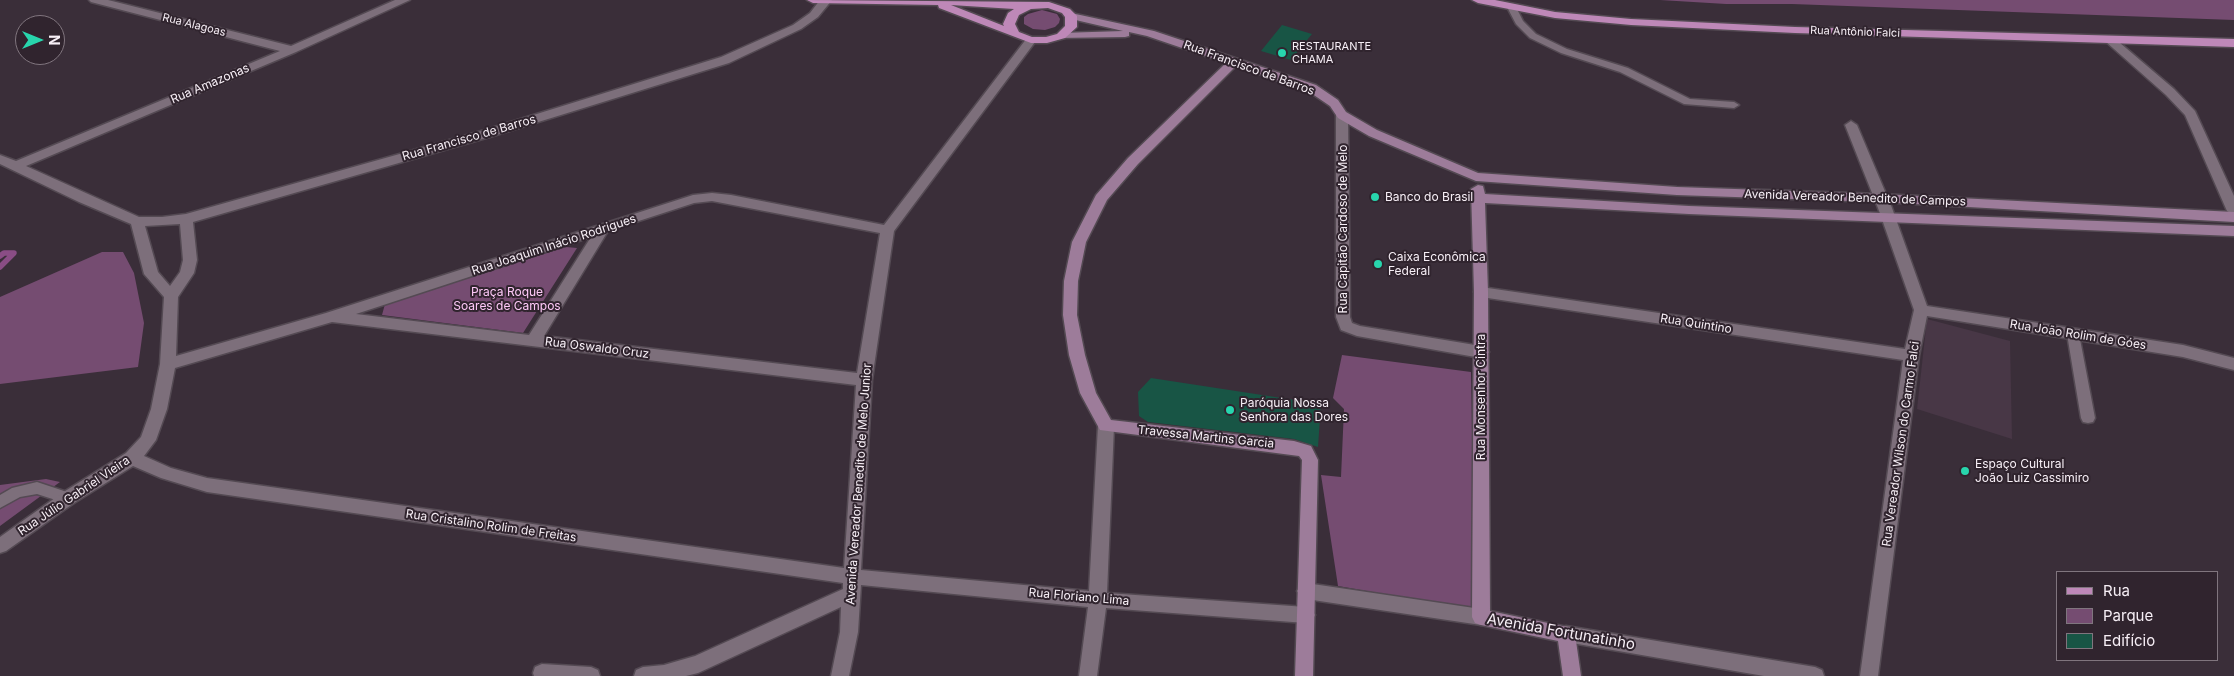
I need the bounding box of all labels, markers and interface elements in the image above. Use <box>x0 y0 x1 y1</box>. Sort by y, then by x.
street label: Rua Alagoas <box>161 11 227 39</box>
north arrow <box>15 15 65 65</box>
street label: Rua Antônio Falci <box>1810 24 1900 40</box>
text: N <box>46 35 63 45</box>
street label: Rua Francisco de Barros <box>1182 38 1316 98</box>
place label: RESTAURANTE CHAMA <box>1292 40 1371 66</box>
marker: RESTAURANTE CHAMA <box>1276 47 1288 59</box>
street label: Rua Amazonas <box>168 61 252 107</box>
street label: Rua Francisco de Barros <box>400 112 538 164</box>
street label: Rua Capitão Cardoso de Melo <box>1336 145 1350 313</box>
street label: Avenida Vereador Benedito de Campos <box>1744 187 1966 209</box>
place label: Banco do Brasil <box>1385 190 1473 204</box>
marker: Banco do Brasil <box>1369 191 1381 203</box>
street label: Rua Joaquim Inácio Rodrigues <box>470 212 638 278</box>
place label: Caixa Econômica Federal <box>1388 250 1486 278</box>
marker: Caixa Econômica Federal <box>1372 258 1384 270</box>
park label: Praça Roque Soares de Campos <box>453 285 561 313</box>
street label: Rua Quintino <box>1659 311 1733 337</box>
street label: Rua João Rolim de Góes <box>2009 317 2147 353</box>
street label: Rua Oswaldo Cruz <box>544 334 650 362</box>
street label: Rua Monsenhor Cintra <box>1474 334 1488 460</box>
street label: Rua Vereador Wilson do Carmo Falci <box>1879 340 1923 548</box>
street label: Avenida Vereador Benedito de Melo Junior <box>843 363 875 605</box>
place label: Paróquia Nossa Senhora das Dores <box>1240 396 1348 424</box>
marker: Paróquia Nossa Senhora das Dores <box>1224 404 1236 416</box>
street label: Travessa Martins Garcia <box>1137 423 1275 451</box>
street label: Rua Júlio Gabriel Vieira <box>15 453 133 539</box>
place label: Espaço Cultural João Luiz Cassimiro <box>1975 457 2089 485</box>
marker: Espaço Cultural João Luiz Cassimiro <box>1959 465 1971 477</box>
street label: Rua Cristalino Rolim de Freitas <box>405 507 577 545</box>
legend <box>2056 571 2219 661</box>
text: Rua <box>2103 581 2130 600</box>
street label: Rua Floriano Lima <box>1028 585 1130 609</box>
text: Parque <box>2103 606 2153 625</box>
street label: Avenida Fortunatinho <box>1486 610 1636 654</box>
text: Edifício <box>2103 631 2155 650</box>

